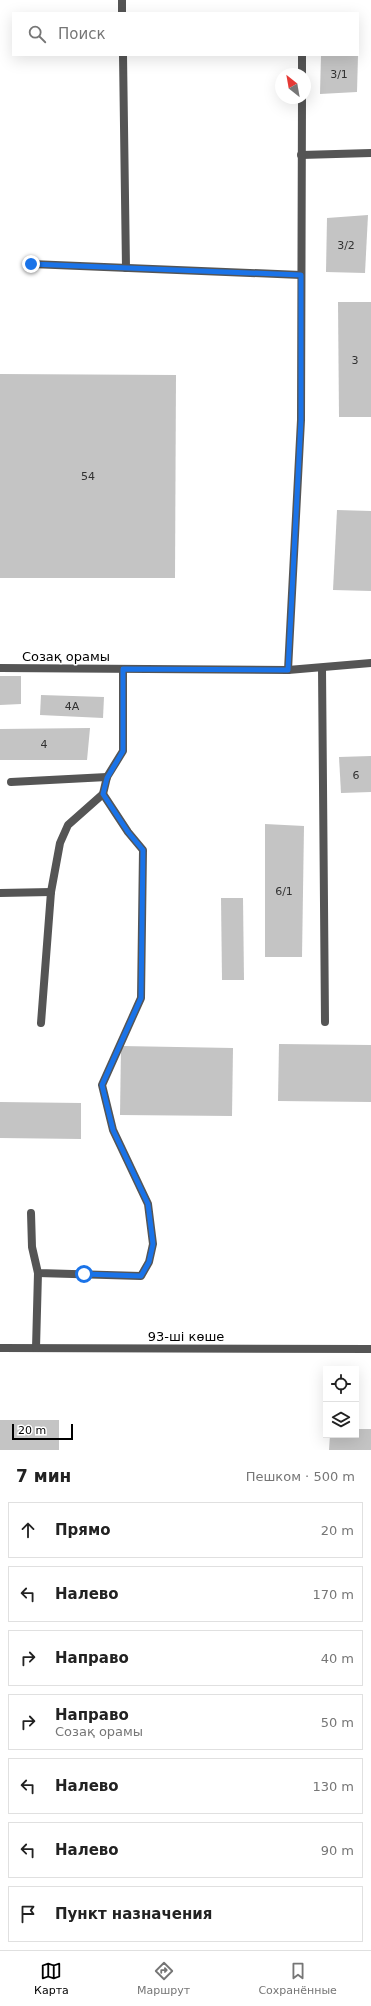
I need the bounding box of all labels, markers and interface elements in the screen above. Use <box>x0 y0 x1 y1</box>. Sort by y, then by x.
search box <box>12 12 359 56</box>
icon: search <box>26 23 48 45</box>
text: Поиск <box>58 25 106 43</box>
north arrow <box>275 68 311 104</box>
house number: 3/1 <box>330 68 348 81</box>
house number: 3/2 <box>337 239 355 252</box>
route end <box>22 255 40 273</box>
house number: 3 <box>352 354 359 367</box>
house number: 54 <box>81 470 95 483</box>
street label: Созақ орамы <box>22 649 110 664</box>
house number: 4А <box>65 700 80 713</box>
house number: 4 <box>41 738 48 751</box>
house number: 6 <box>353 769 360 782</box>
house number: 6/1 <box>275 885 293 898</box>
route start <box>75 1265 93 1283</box>
street label: 93-ші көше <box>148 1329 224 1344</box>
map controls <box>323 1366 359 1438</box>
button: locate <box>323 1366 359 1402</box>
button: layers <box>323 1402 359 1438</box>
scale bar <box>12 1422 73 1441</box>
text: 20 m <box>18 1424 46 1437</box>
text: 7 мин <box>16 1466 71 1486</box>
text: Пешком · 500 m <box>246 1469 355 1484</box>
icon: ahead <box>17 1519 39 1541</box>
text: Прямо <box>55 1521 111 1539</box>
text: 20 m <box>321 1523 354 1538</box>
icon: left <box>17 1583 39 1605</box>
text: Налево <box>55 1585 119 1603</box>
text: 170 m <box>312 1587 354 1602</box>
icon: right <box>17 1647 39 1669</box>
text: Направо <box>55 1649 129 1667</box>
text: 40 m <box>321 1651 354 1666</box>
text: Направо <box>55 1706 129 1724</box>
icon: right <box>17 1711 39 1733</box>
text: 50 m <box>321 1715 354 1730</box>
text: Созақ орамы <box>55 1724 143 1739</box>
icon: left <box>17 1775 39 1797</box>
text: Налево <box>55 1777 119 1795</box>
text: 130 m <box>312 1779 354 1794</box>
icon: left <box>17 1839 39 1861</box>
text: Налево <box>55 1841 119 1859</box>
text: 90 m <box>321 1843 354 1858</box>
icon: arrive <box>17 1903 39 1925</box>
text: Пункт назначения <box>55 1905 212 1923</box>
tab: Карта <box>34 1960 69 1997</box>
tab: Маршрут <box>137 1960 190 1997</box>
tab: Сохранённые <box>258 1960 337 1997</box>

